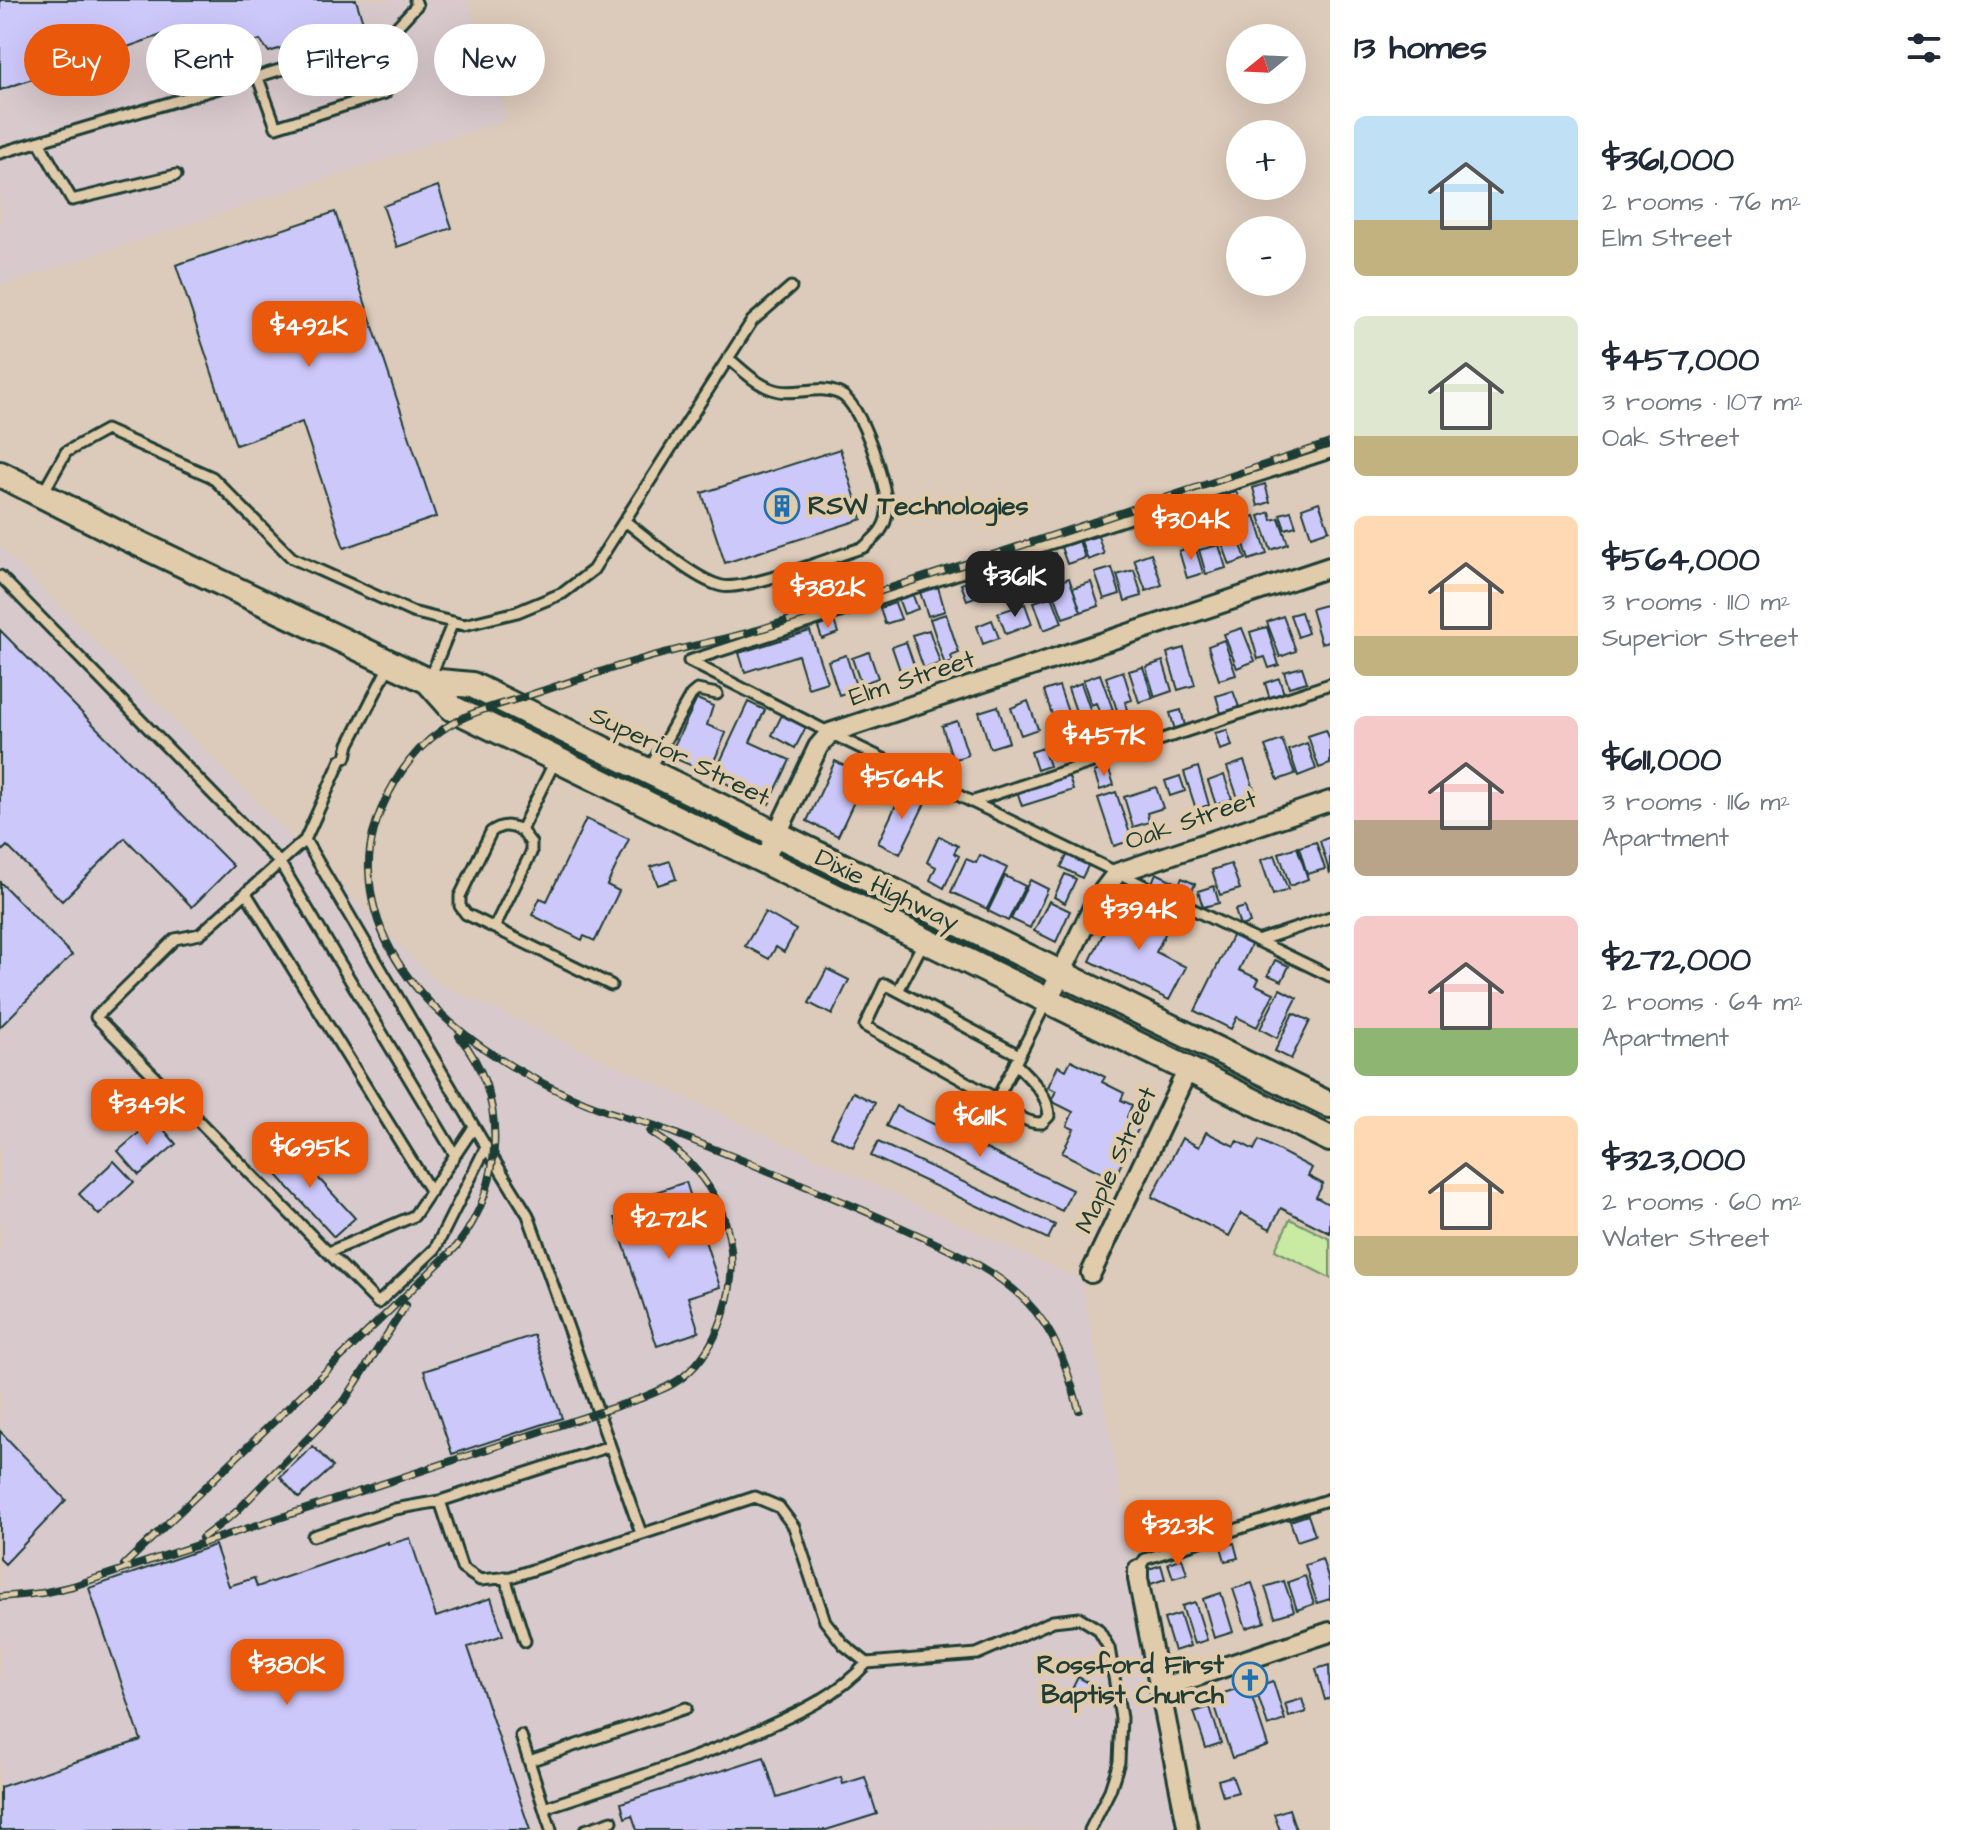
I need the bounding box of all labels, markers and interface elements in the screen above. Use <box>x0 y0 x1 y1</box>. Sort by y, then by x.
chip: Buy <box>24 24 130 96</box>
chip: Rent <box>146 24 262 96</box>
chip: Filters <box>278 24 418 96</box>
chip: New <box>434 24 545 96</box>
north arrow <box>1226 24 1306 104</box>
map controls <box>1226 24 1306 296</box>
text: 13 homes <box>1354 24 1487 72</box>
icon: filters <box>1902 26 1946 70</box>
button: + <box>1226 120 1306 200</box>
text: $361,000 <box>1602 136 1734 184</box>
icon: home <box>1418 148 1514 244</box>
text: 2 rooms · 76 m² <box>1602 184 1801 220</box>
button: − <box>1226 216 1306 296</box>
text: Elm Street <box>1602 220 1732 256</box>
pin: $492K <box>253 301 365 369</box>
text: $492K <box>270 309 348 345</box>
text: $457,000 <box>1602 336 1759 384</box>
icon: home <box>1418 348 1514 444</box>
text: 3 rooms · 107 m² <box>1602 384 1803 420</box>
text: Oak Street <box>1602 420 1739 456</box>
building icon: RSW Technologies <box>763 487 801 525</box>
place label: RSW Technologies <box>808 488 1029 527</box>
pin: $304K <box>1135 494 1247 562</box>
text: $304K <box>1152 502 1230 538</box>
text: $564,000 <box>1602 536 1760 584</box>
icon: home <box>1418 548 1514 644</box>
pin: $361K <box>959 551 1071 619</box>
text: $361K <box>983 559 1047 595</box>
pin: $382K <box>772 562 884 630</box>
text: $382K <box>790 570 866 606</box>
text: 3 rooms · 110 m² <box>1602 584 1790 620</box>
text: Superior Street <box>1602 620 1798 656</box>
street label: Elm Street <box>844 641 980 715</box>
street label: Superior Street <box>584 697 777 815</box>
pin: $457K <box>1048 710 1160 778</box>
text: $457K <box>1063 718 1145 754</box>
text: $611,000 <box>1602 736 1721 784</box>
icon: home <box>1418 748 1514 844</box>
pin: $564K <box>846 753 958 821</box>
text: $564K <box>861 761 943 797</box>
street label: Oak Street <box>1120 780 1262 859</box>
text: 3 rooms · 116 m² <box>1602 784 1790 820</box>
text: Apartment <box>1602 820 1729 856</box>
street label: Dixie Highway <box>808 840 965 942</box>
pin: $394K <box>1083 884 1195 952</box>
text: $394K <box>1101 892 1177 928</box>
text: $272,000 <box>1602 936 1751 984</box>
icon: home <box>1418 948 1514 1044</box>
text: 2 rooms · 64 m² <box>1602 984 1803 1020</box>
text: Apartment <box>1602 1020 1729 1056</box>
pin: $349K <box>91 1079 203 1147</box>
street label: Maple Street <box>1066 1080 1166 1239</box>
text: $349K <box>109 1087 185 1123</box>
pin: $611K <box>924 1091 1036 1159</box>
text: $611K <box>953 1099 1007 1135</box>
pin: $695K <box>254 1122 366 1190</box>
text: $695K <box>270 1130 350 1166</box>
text: $323,000 <box>1602 1136 1745 1184</box>
icon: home <box>1418 1148 1514 1244</box>
text: 2 rooms · 60 m² <box>1602 1184 1802 1220</box>
pin: $272K <box>613 1193 725 1261</box>
text: $272K <box>631 1201 707 1237</box>
text: Water Street <box>1602 1220 1769 1256</box>
pin: $323K <box>1122 1500 1234 1568</box>
text: $323K <box>1142 1508 1214 1544</box>
pin: $380K <box>231 1639 343 1707</box>
text: $380K <box>249 1647 325 1683</box>
place label: Rossford First Baptist Church <box>1037 1647 1225 1713</box>
church icon: Rossford First Baptist Church <box>1231 1661 1269 1699</box>

